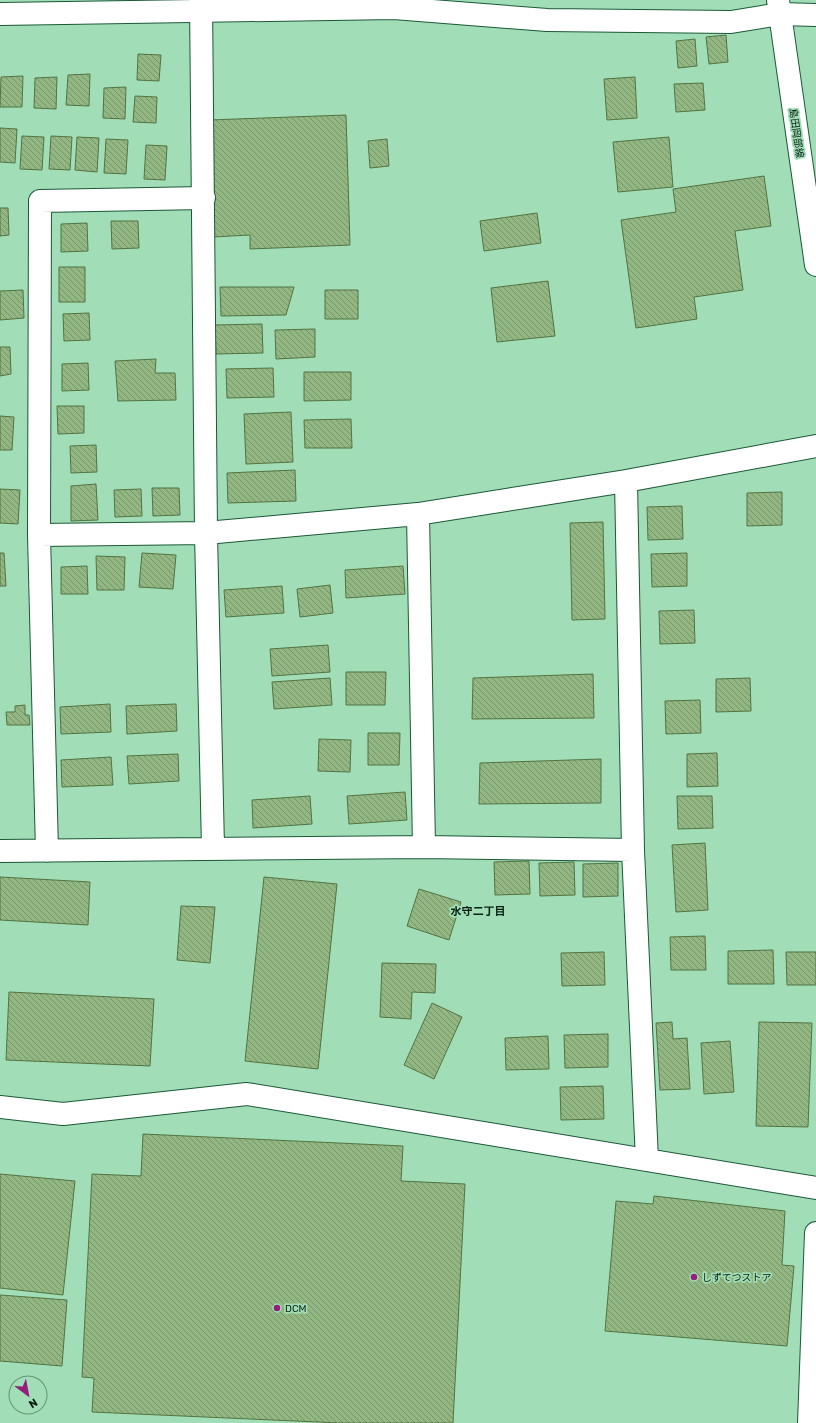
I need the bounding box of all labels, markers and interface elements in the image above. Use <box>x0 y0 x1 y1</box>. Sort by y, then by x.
street label: 島田岡部線 <box>787 108 805 159</box>
district label: 水守二丁目 <box>451 905 506 918</box>
marker: しずてつストア <box>689 1272 699 1282</box>
place label: しずてつストア <box>702 1272 772 1284</box>
marker: DCM <box>272 1303 282 1313</box>
place label: DCM <box>285 1303 307 1315</box>
north arrow <box>8 1375 48 1415</box>
text: N <box>26 1395 40 1411</box>

